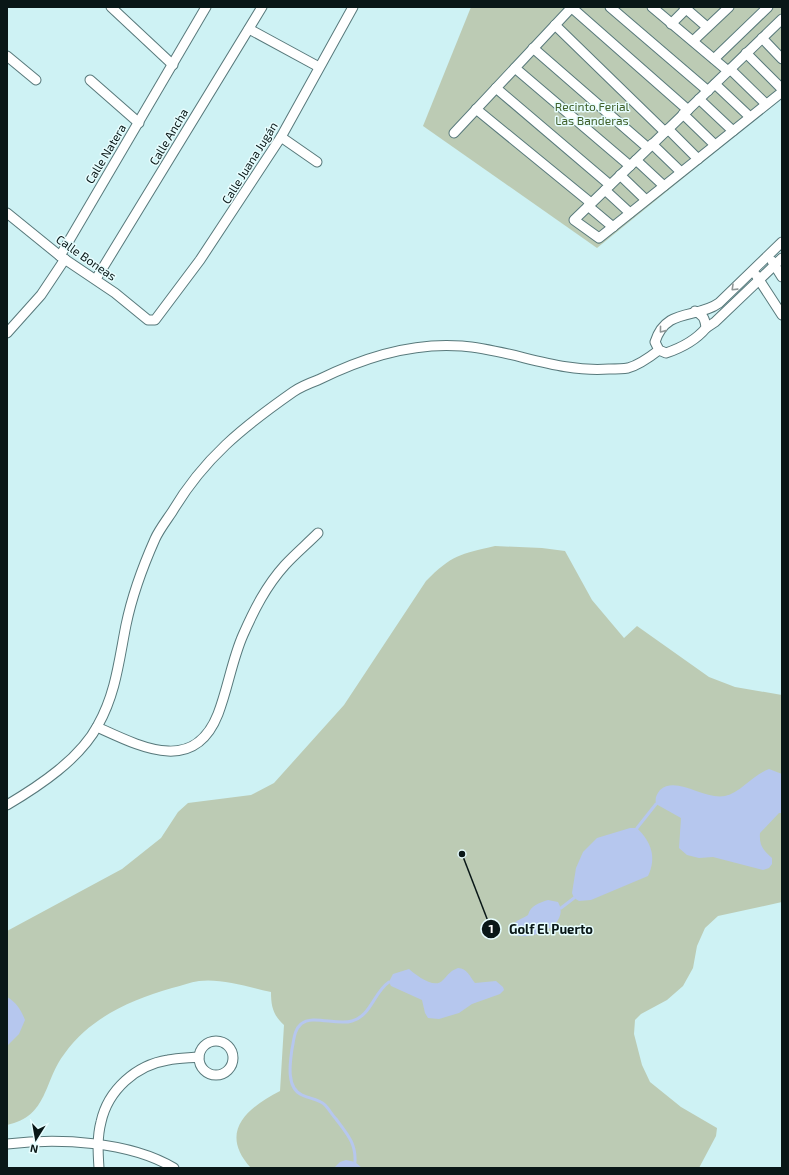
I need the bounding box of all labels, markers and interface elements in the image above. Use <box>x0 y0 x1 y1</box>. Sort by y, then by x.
park label: Recinto Ferial Las Banderas <box>555 99 630 127</box>
street label: Calle Ancha <box>146 106 190 167</box>
street label: Calle Juana Jugán <box>218 119 280 206</box>
street label: Calle Natera <box>82 121 128 186</box>
street label: Calle Boneas <box>54 231 119 283</box>
one-way arrow <box>731 283 739 291</box>
one-way arrow <box>659 325 666 332</box>
callout: Golf El Puerto <box>481 917 602 942</box>
text: 1 <box>488 921 494 935</box>
text: Golf El Puerto <box>509 921 593 937</box>
north arrow <box>16 1119 56 1159</box>
text: N <box>29 1142 39 1156</box>

